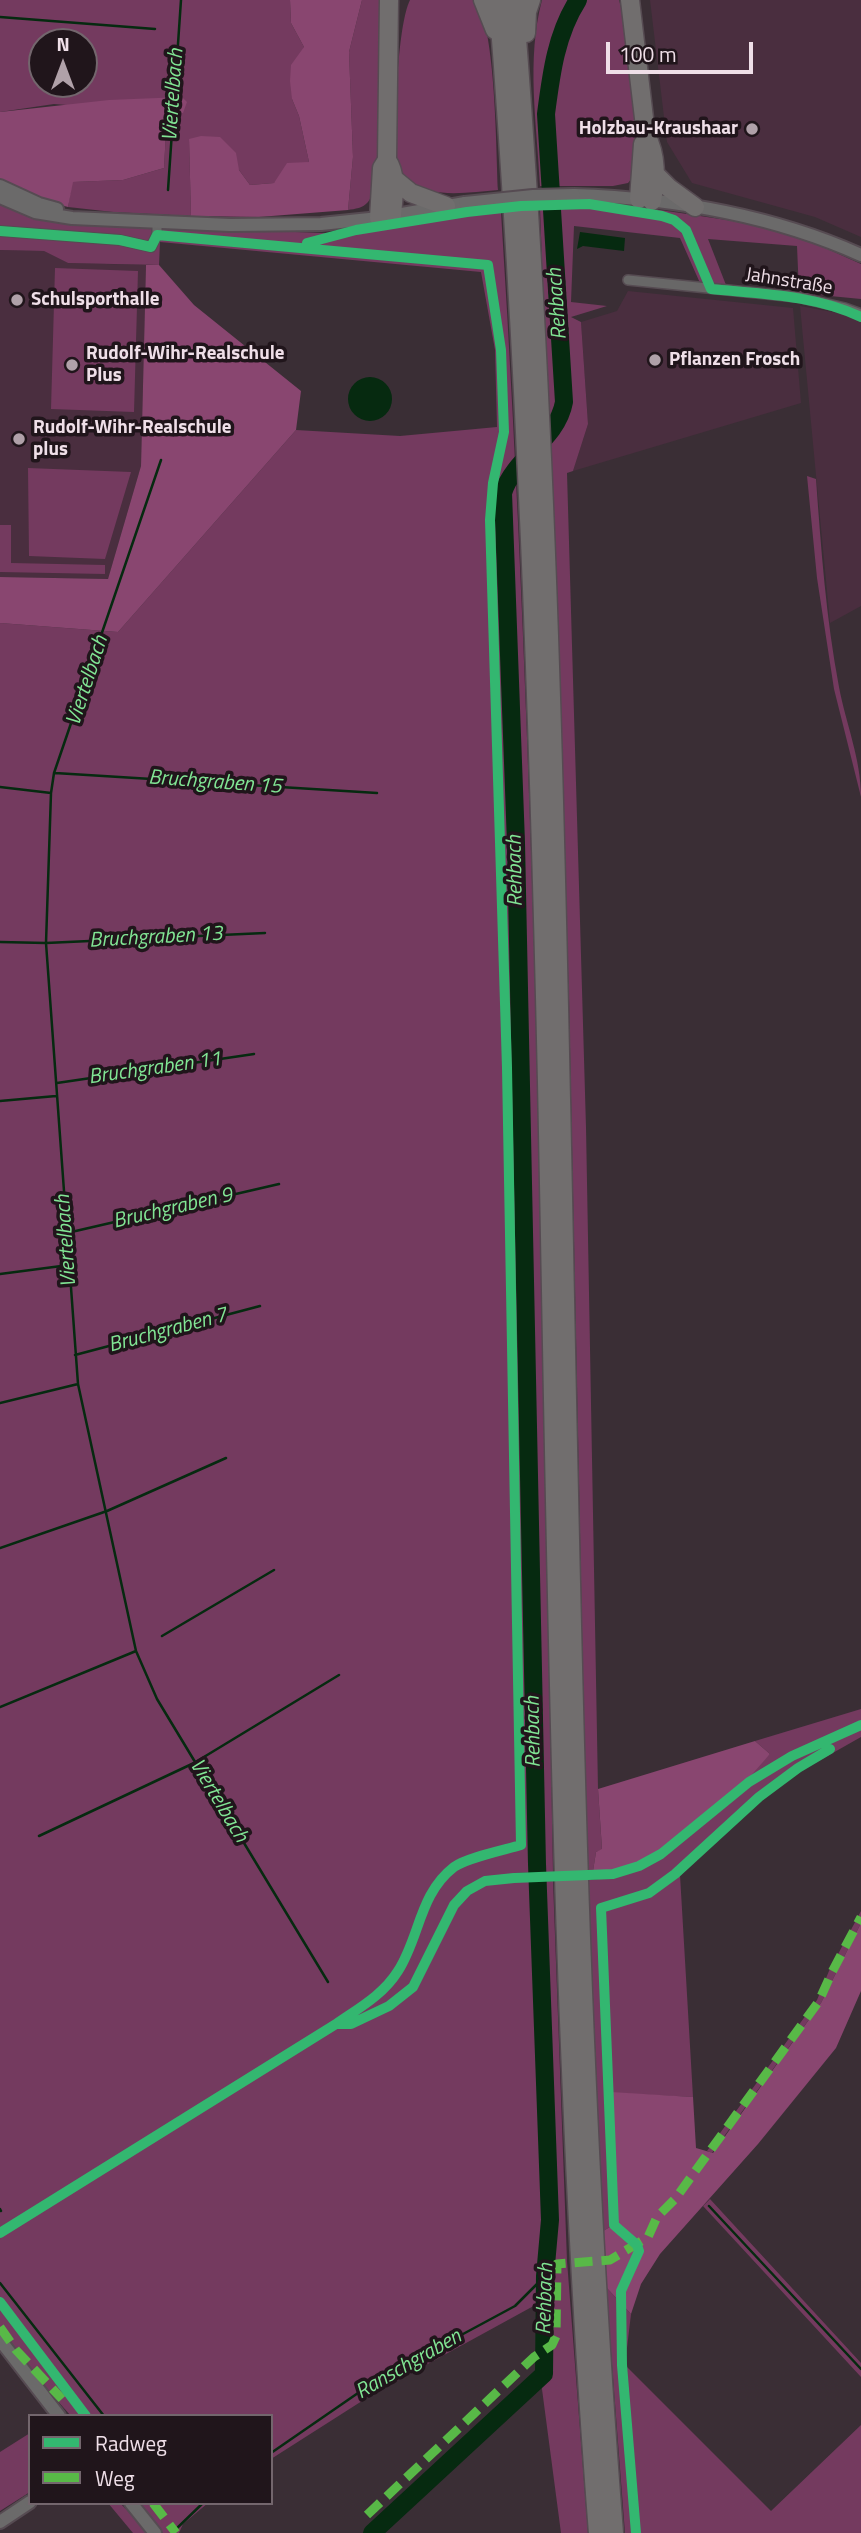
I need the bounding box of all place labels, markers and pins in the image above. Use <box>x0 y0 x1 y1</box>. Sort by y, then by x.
place label: Holzbau-Kraushaar <box>579 118 738 140</box>
marker: Holzbau-Kraushaar <box>744 121 760 137</box>
place label: Schulsporthalle <box>31 289 160 311</box>
marker: Schulsporthalle <box>9 292 25 308</box>
place label: Rudolf-Wihr-Realschule Plus <box>86 343 284 387</box>
place label: Pflanzen Frosch <box>669 349 800 371</box>
marker: Pflanzen Frosch <box>647 352 663 368</box>
marker: Rudolf-Wihr-Realschule Plus <box>64 357 80 373</box>
place label: Rudolf-Wihr-Realschule plus <box>33 417 231 461</box>
marker: Rudolf-Wihr-Realschule plus <box>11 431 27 447</box>

